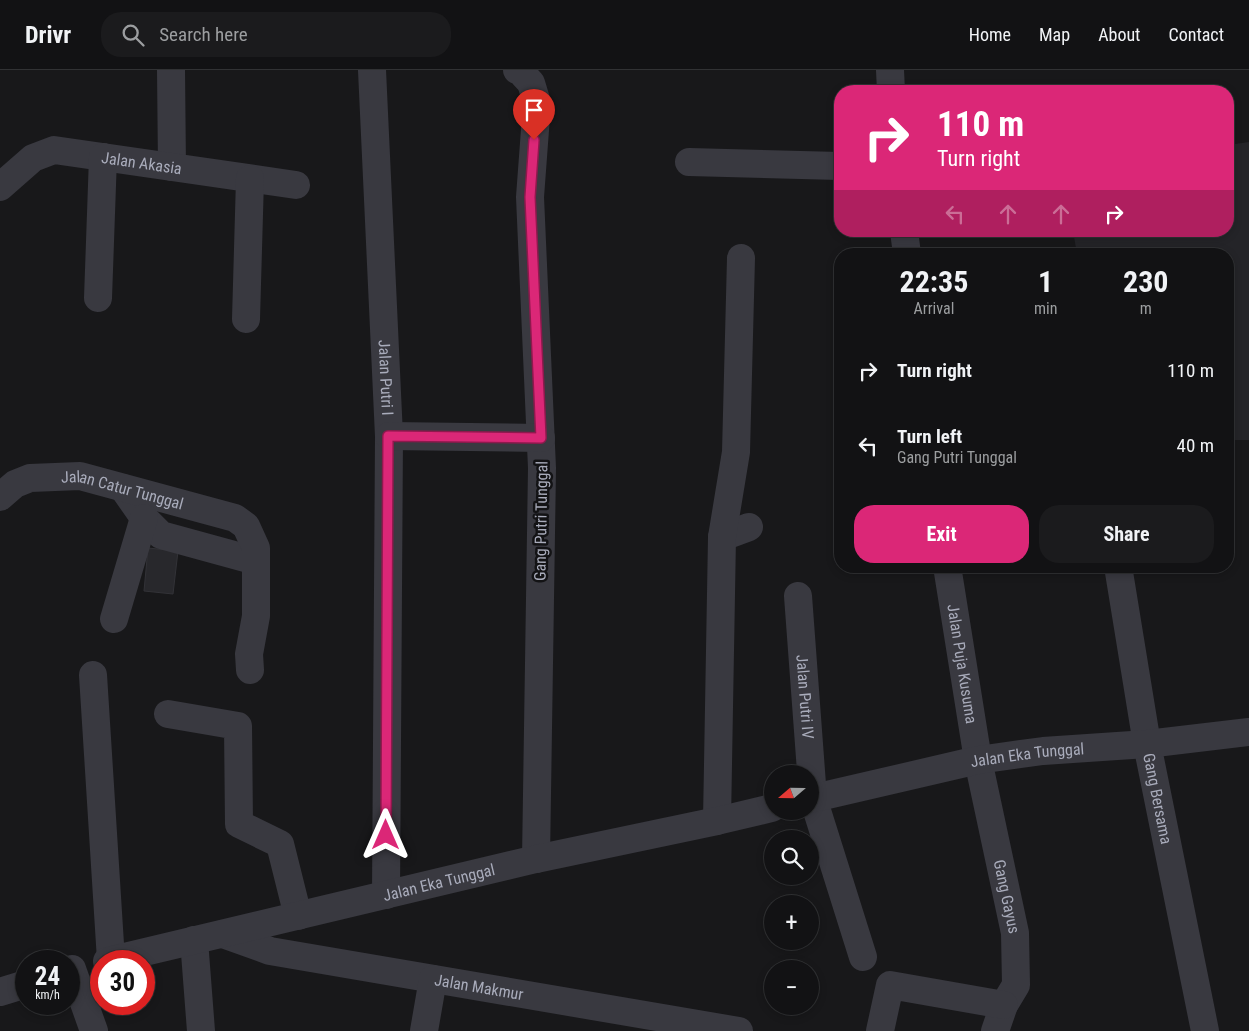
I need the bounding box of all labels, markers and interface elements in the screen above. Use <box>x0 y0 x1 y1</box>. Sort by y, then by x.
search box <box>101 12 451 57</box>
text: Drivr <box>25 21 71 49</box>
icon: search <box>119 21 147 49</box>
text: Search here <box>159 23 248 46</box>
text: Home <box>969 24 1011 45</box>
text: Map <box>1039 24 1070 45</box>
text: About <box>1098 24 1140 45</box>
text: Contact <box>1168 24 1224 45</box>
pin <box>513 89 555 140</box>
icon: arrive <box>520 96 548 124</box>
text: 110 m <box>937 104 1024 145</box>
icon: right <box>854 105 919 170</box>
text: Turn right <box>937 146 1020 171</box>
street label: Jalan Akasia <box>100 147 183 178</box>
icon: left <box>941 200 969 228</box>
icon: ahead <box>994 200 1022 228</box>
icon: ahead <box>1047 200 1075 228</box>
icon: right <box>1100 200 1128 228</box>
text: 22:35 <box>900 264 968 299</box>
text: 1 <box>1038 264 1053 299</box>
text: 230 <box>1123 264 1168 299</box>
text: Arrival <box>914 299 954 318</box>
text: min <box>1034 299 1057 318</box>
text: m <box>1140 299 1152 318</box>
street label: Jalan Putri I <box>375 339 398 416</box>
icon: right <box>854 357 882 385</box>
text: Turn right <box>897 359 972 382</box>
text: 110 m <box>1167 359 1214 382</box>
text: Turn left <box>897 425 962 448</box>
icon: left <box>854 432 882 460</box>
text: 40 m <box>1177 434 1214 457</box>
text: Gang Putri Tunggal <box>897 448 1017 467</box>
street label: Gang Putri Tunggal <box>530 461 552 581</box>
street label: Jalan Catur Tunggal <box>61 467 186 513</box>
button: Exit <box>854 505 1029 563</box>
button: Share <box>1039 505 1214 563</box>
street label: Jalan Puja Kusuma <box>944 603 982 725</box>
street label: Jalan Putri IV <box>793 654 818 740</box>
street label: Jalan Eka Tunggal <box>968 739 1085 771</box>
street label: Gang Bersama <box>1140 751 1176 846</box>
north arrow <box>764 765 819 820</box>
map controls <box>764 765 819 1015</box>
position arrow <box>359 808 411 860</box>
button: search <box>764 830 819 885</box>
street label: Gang Gayus <box>990 858 1024 935</box>
street label: Jalan Eka Tunggal <box>381 860 497 905</box>
button: + <box>764 895 819 950</box>
speed limit sign: 30 <box>90 950 155 1015</box>
button: − <box>764 960 819 1015</box>
text: 24 <box>35 962 60 991</box>
street label: Jalan Makmur <box>433 970 525 1004</box>
text: km/h <box>35 988 60 1002</box>

